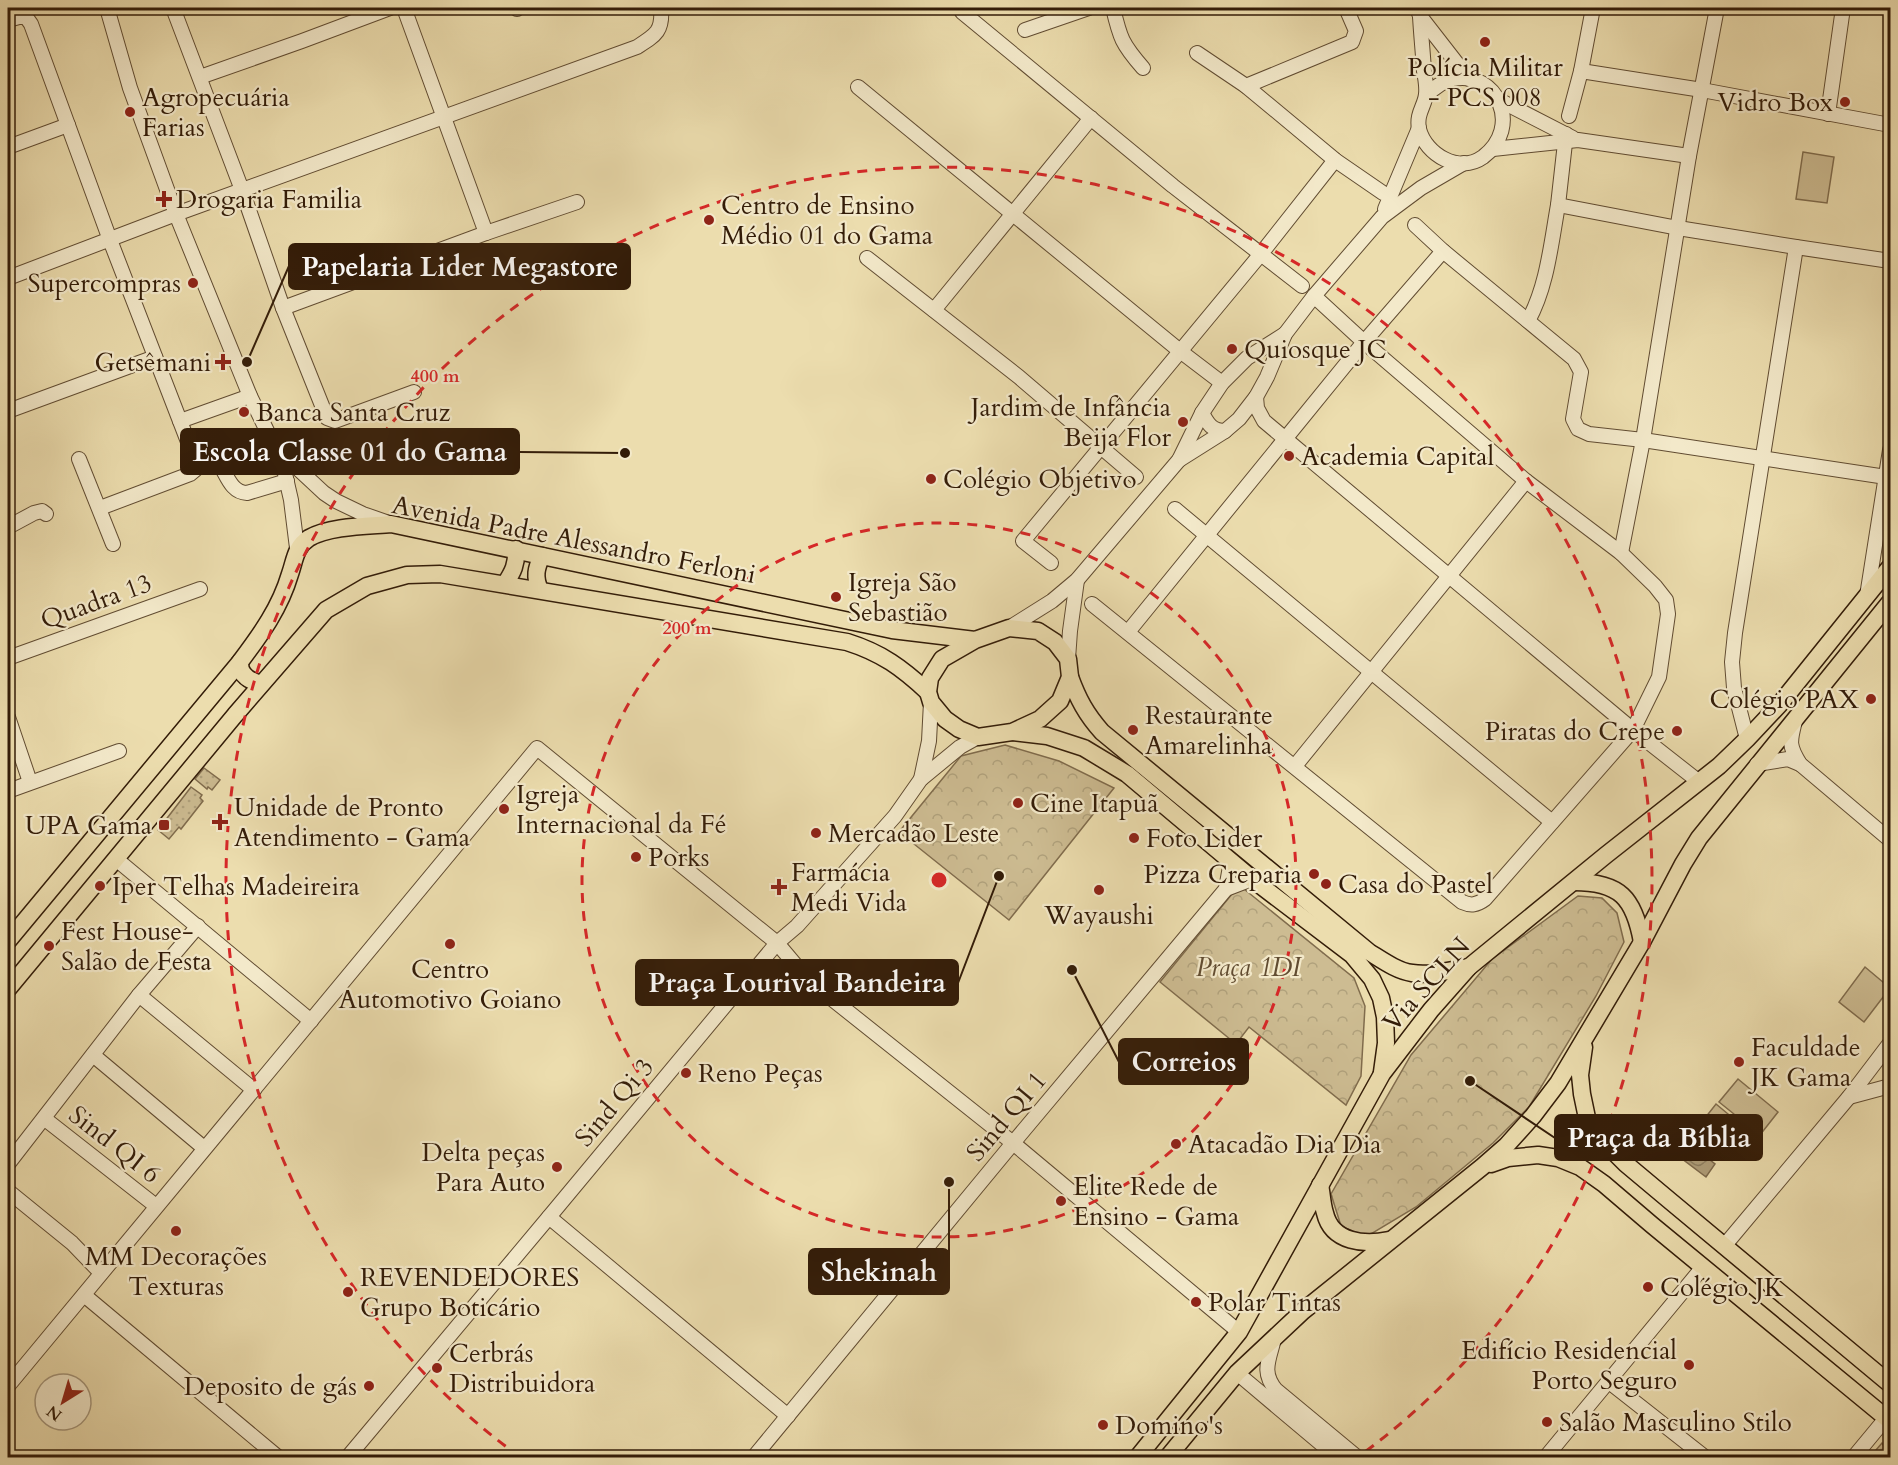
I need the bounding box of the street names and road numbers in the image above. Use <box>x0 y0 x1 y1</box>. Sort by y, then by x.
street label: Avenida Padre Alessandro Ferloni <box>389 487 759 592</box>
street label: Quadra 13 <box>36 565 157 638</box>
street label: Via SCLN <box>1375 930 1478 1039</box>
street label: Sind Qi 3 <box>567 1050 662 1154</box>
street label: Sind QI 1 <box>958 1064 1054 1169</box>
street label: Sind QI 6 <box>62 1097 168 1191</box>

